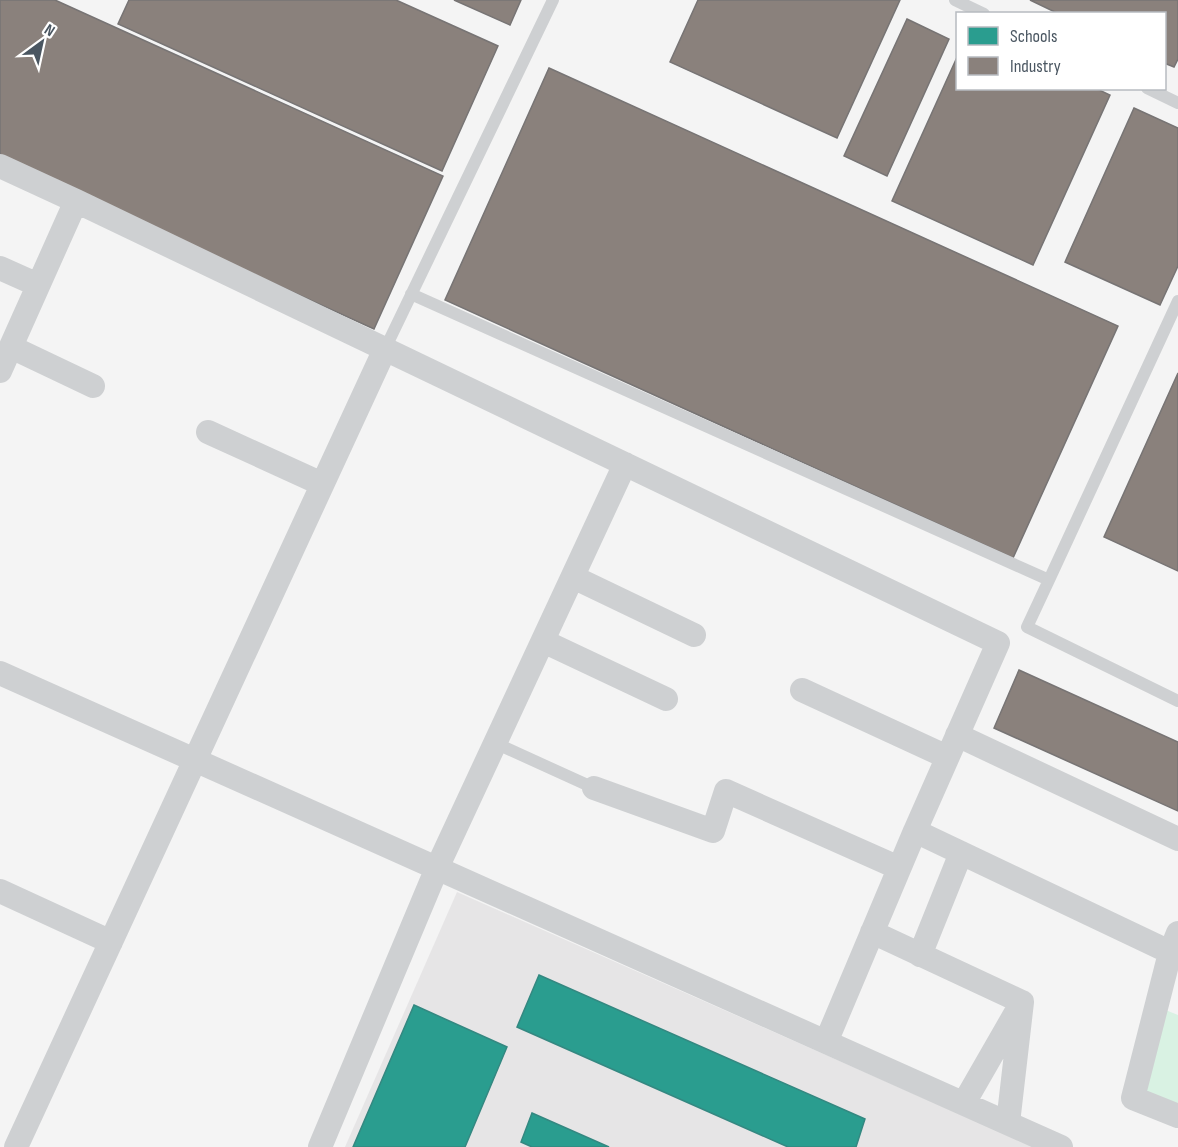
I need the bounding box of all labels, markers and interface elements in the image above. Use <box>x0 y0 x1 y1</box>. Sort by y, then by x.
north arrow <box>12 12 72 72</box>
legend <box>956 12 1166 90</box>
text: N <box>41 20 58 41</box>
text: Schools <box>1010 26 1057 47</box>
text: Industry <box>1010 56 1061 77</box>

